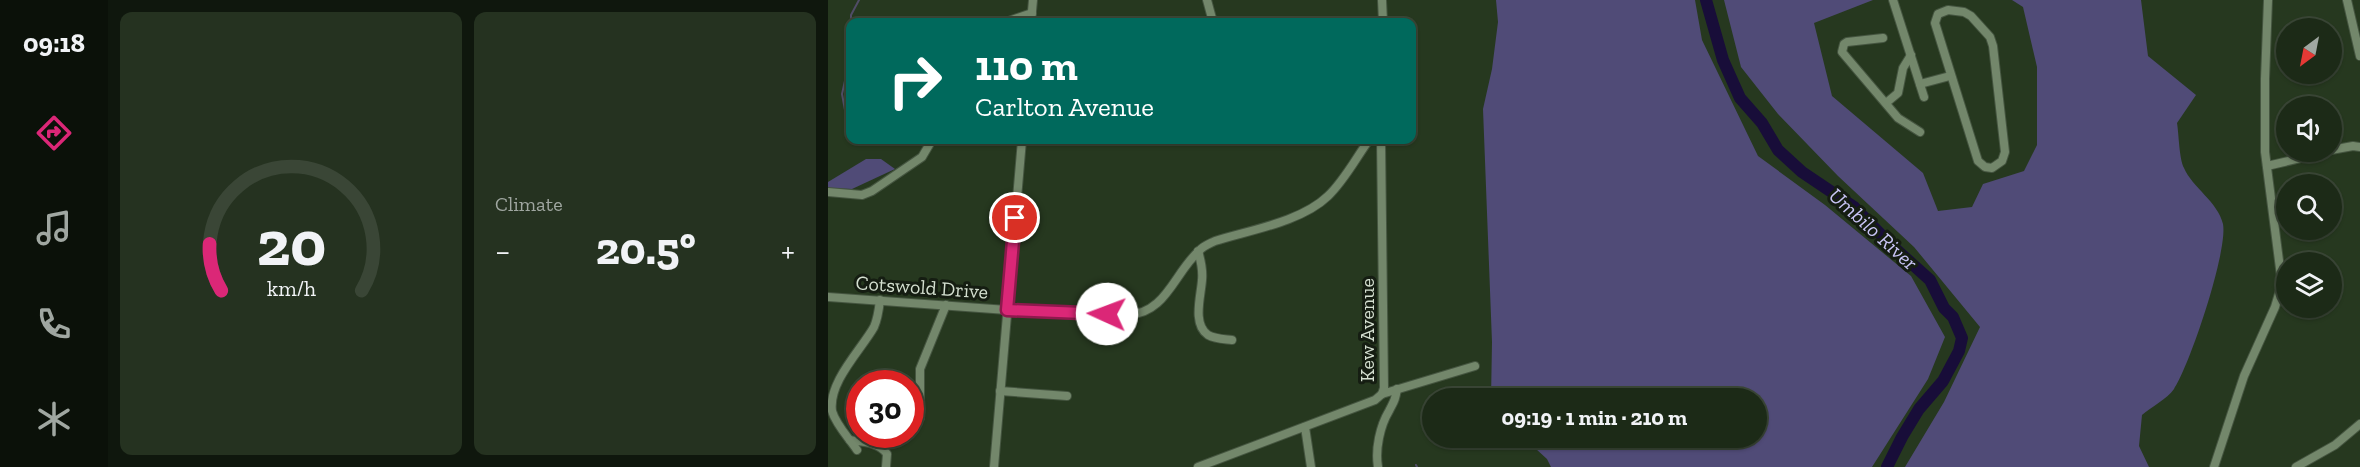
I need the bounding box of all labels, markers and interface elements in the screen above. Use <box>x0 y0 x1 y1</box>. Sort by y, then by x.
north arrow <box>2276 18 2342 84</box>
map controls <box>2276 18 2342 318</box>
text: 09:18 <box>23 27 85 59</box>
text: 110 m <box>975 40 1078 91</box>
icon: right <box>876 42 954 120</box>
text: Carlton Avenue <box>975 91 1154 123</box>
button: sound <box>2276 96 2342 162</box>
icon: directions <box>33 112 75 154</box>
button: search <box>2276 174 2342 240</box>
water label: Umbilo River <box>1824 182 1923 275</box>
text: Climate <box>495 192 563 216</box>
pin <box>989 192 1040 243</box>
icon: arrive <box>998 201 1031 234</box>
text: 20 <box>256 206 326 281</box>
icon: music <box>33 207 75 249</box>
text: 20.5° <box>596 222 696 276</box>
text: − <box>495 231 510 270</box>
text: + <box>781 231 795 270</box>
button: layers <box>2276 252 2342 318</box>
street label: Cotswold Drive <box>855 270 989 304</box>
text: km/h <box>267 276 315 301</box>
street label: Kew Avenue <box>1355 278 1379 382</box>
position arrow <box>1075 282 1139 346</box>
icon: phone <box>33 303 75 345</box>
speed limit sign: 30 <box>846 370 924 448</box>
icon: climate <box>33 398 75 440</box>
text: 09:19 · 1 min · 210 m <box>1502 404 1687 431</box>

